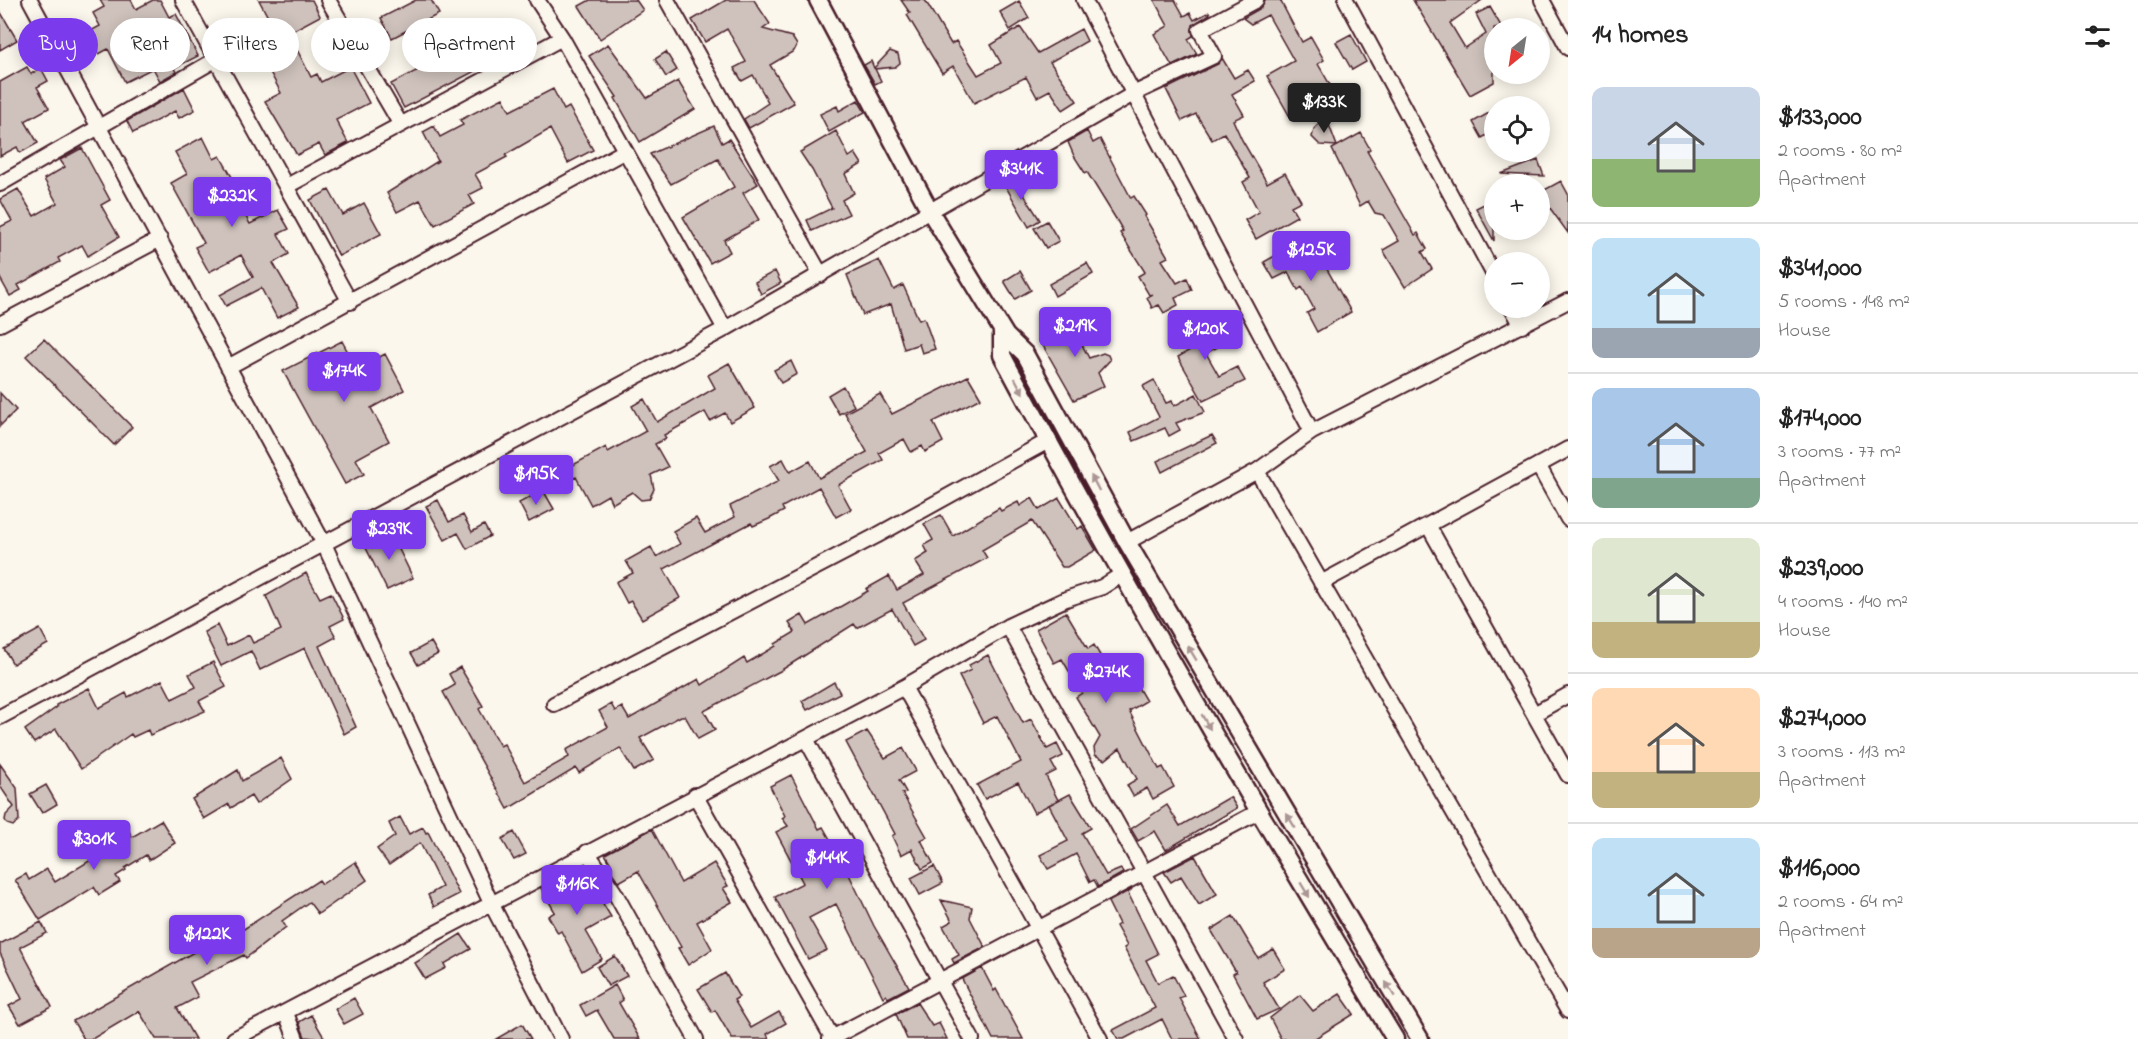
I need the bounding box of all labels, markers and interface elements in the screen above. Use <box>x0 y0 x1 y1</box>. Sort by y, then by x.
text: 14 homes <box>1592 17 1688 55</box>
chip: Buy <box>18 18 98 72</box>
chip: Rent <box>110 18 190 72</box>
chip: Filters <box>202 18 299 72</box>
chip: New <box>311 18 390 72</box>
chip: Apartment <box>402 18 537 72</box>
north arrow <box>1484 18 1550 84</box>
map controls <box>1484 18 1550 318</box>
icon: filters <box>2081 20 2114 53</box>
pin: $133K <box>1282 83 1366 134</box>
text: $133K <box>1302 88 1346 117</box>
button: locate <box>1484 96 1550 162</box>
text: $133,000 <box>1778 99 1862 137</box>
icon: home <box>1640 111 1712 183</box>
text: 2 rooms · 80 m² <box>1778 137 1903 166</box>
pin: $341K <box>979 150 1063 201</box>
text: $341K <box>999 155 1043 184</box>
text: Apartment <box>1778 166 1866 195</box>
button: + <box>1484 174 1550 240</box>
pin: $232K <box>190 177 274 228</box>
text: $232K <box>207 182 257 211</box>
pin: $125K <box>1269 231 1353 282</box>
text: $125K <box>1286 236 1336 265</box>
text: $341,000 <box>1778 250 1862 288</box>
button: − <box>1484 252 1550 318</box>
icon: home <box>1640 262 1712 334</box>
text: 5 rooms · 148 m² <box>1778 288 1910 317</box>
pin: $219K <box>1033 307 1117 358</box>
pin: $120K <box>1163 310 1247 361</box>
text: $219K <box>1053 312 1097 341</box>
text: $120K <box>1182 315 1228 344</box>
text: House <box>1778 317 1831 346</box>
pin: $174K <box>302 352 386 403</box>
text: $174K <box>322 357 366 386</box>
one-way arrow <box>1014 378 1024 395</box>
text: $174,000 <box>1778 400 1862 438</box>
icon: home <box>1640 412 1712 484</box>
text: 3 rooms · 77 m² <box>1778 438 1901 467</box>
pin: $195K <box>494 455 578 506</box>
text: $195K <box>513 460 559 489</box>
text: Apartment <box>1778 467 1866 496</box>
one-way arrow <box>1090 475 1100 492</box>
pin: $239K <box>347 510 431 561</box>
text: $239K <box>366 515 412 544</box>
text: $239,000 <box>1778 550 1863 588</box>
icon: home <box>1640 562 1712 634</box>
text: 4 rooms · 140 m² <box>1778 588 1908 617</box>
text: House <box>1778 617 1831 646</box>
one-way arrow <box>1187 645 1198 661</box>
pin: $274K <box>1064 653 1148 704</box>
text: $274K <box>1082 658 1130 687</box>
text: $274,000 <box>1778 700 1866 738</box>
icon: home <box>1640 712 1712 784</box>
one-way arrow <box>1201 714 1211 731</box>
text: 3 rooms · 113 m² <box>1778 738 1906 767</box>
text: Apartment <box>1778 767 1866 796</box>
one-way arrow <box>1286 813 1297 829</box>
pin: $301K <box>52 820 136 871</box>
text: $301K <box>71 825 117 854</box>
pin: $144K <box>785 839 869 890</box>
text: $144K <box>805 844 849 873</box>
text: $116,000 <box>1778 850 1860 888</box>
icon: home <box>1640 862 1712 934</box>
pin: $116K <box>535 865 619 916</box>
text: $116K <box>555 870 599 899</box>
one-way arrow <box>1300 882 1310 899</box>
text: 2 rooms · 64 m² <box>1778 888 1903 917</box>
pin: $122K <box>165 915 249 966</box>
text: Apartment <box>1778 917 1866 946</box>
text: $122K <box>183 920 231 949</box>
one-way arrow <box>1385 981 1396 997</box>

